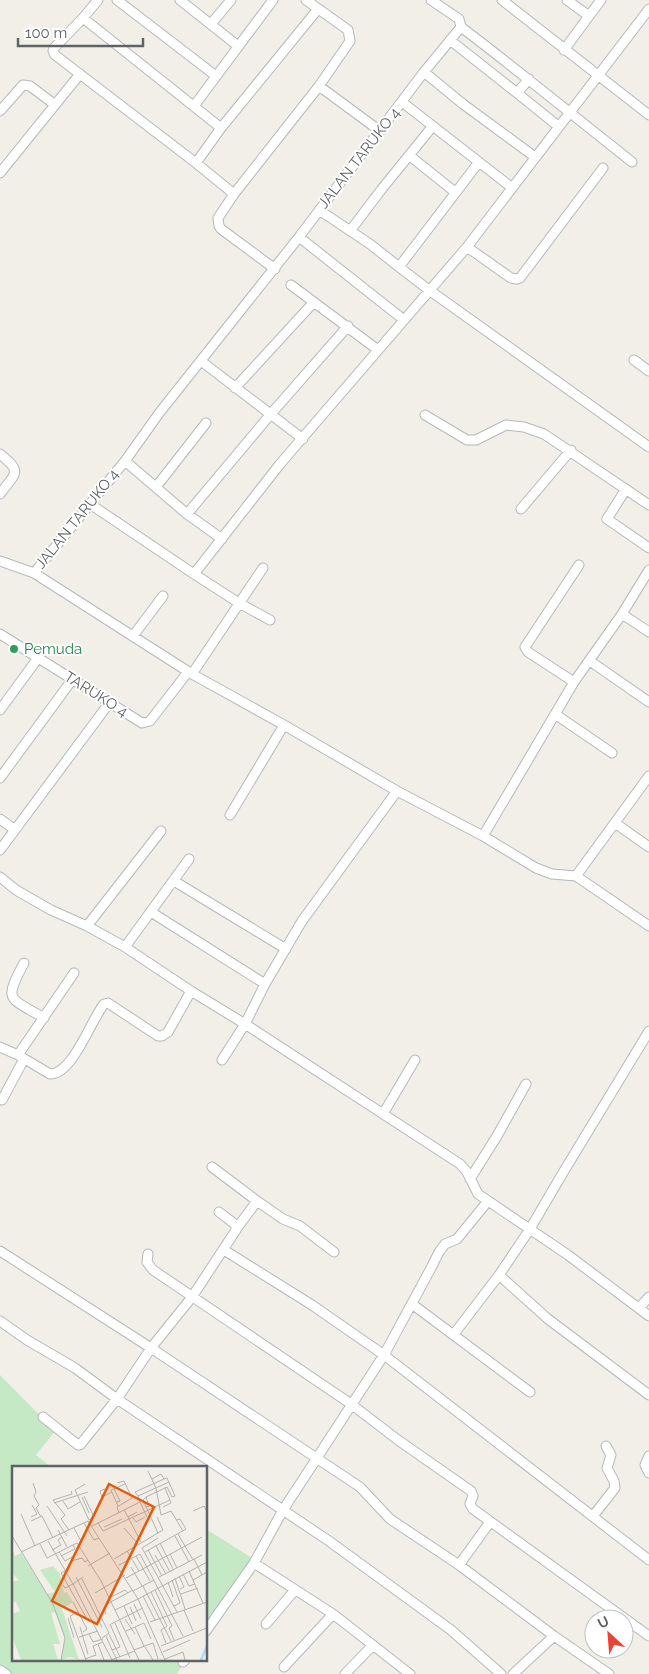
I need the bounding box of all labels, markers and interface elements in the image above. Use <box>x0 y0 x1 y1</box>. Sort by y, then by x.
scale bar <box>18 15 142 47</box>
text: 100 m <box>25 24 67 42</box>
street label: JALAN TARUKO 4 <box>314 104 404 212</box>
street label: JALAN TARUKO 4 <box>31 466 123 572</box>
place label: Pemuda <box>24 640 82 658</box>
marker: Pemuda <box>8 643 20 655</box>
street label: TARUKO 4 <box>61 667 131 721</box>
inset map <box>12 1466 208 1662</box>
north arrow <box>584 1609 634 1659</box>
text: U <box>595 1613 612 1632</box>

